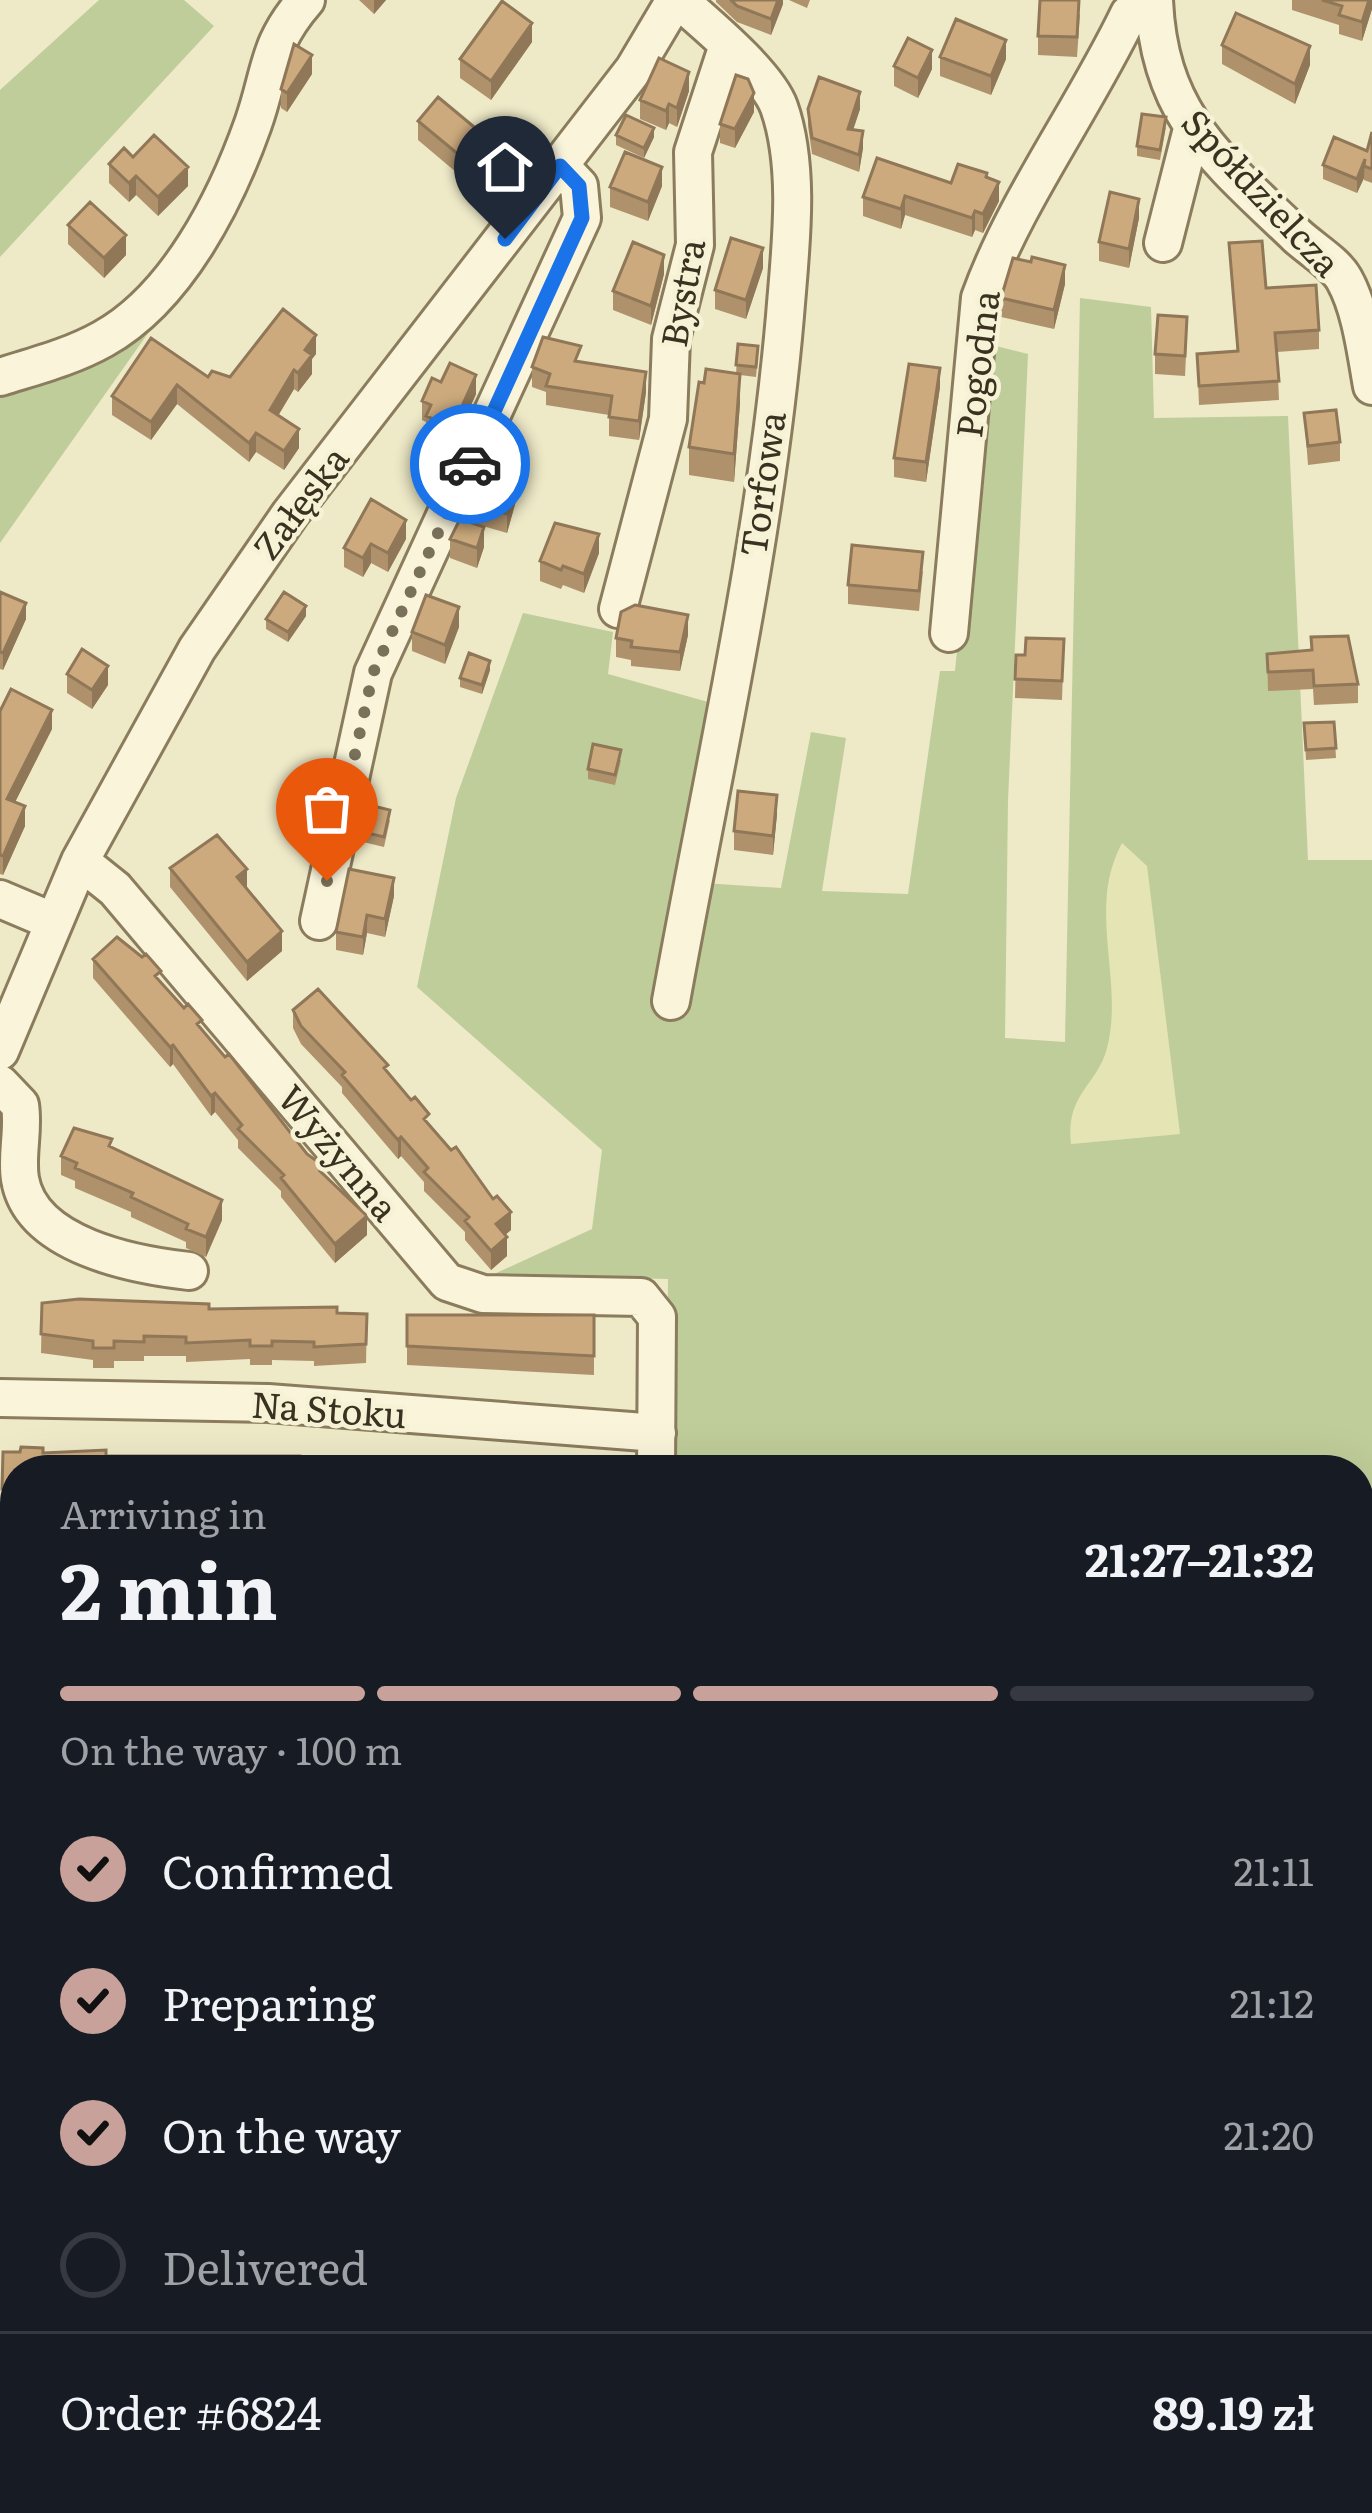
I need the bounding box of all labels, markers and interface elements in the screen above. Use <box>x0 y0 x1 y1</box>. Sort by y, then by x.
street label: Spółdzielcza <box>1171 96 1355 287</box>
pin <box>454 116 556 239</box>
icon: home <box>472 134 538 200</box>
street label: Bystra <box>645 234 716 351</box>
street label: Pogodna <box>940 286 1011 441</box>
courier <box>410 404 530 524</box>
street label: Torfowa <box>724 407 797 560</box>
icon: car <box>437 431 503 497</box>
street label: Załęska <box>239 433 360 570</box>
pin <box>276 758 378 881</box>
icon: bag <box>294 776 360 842</box>
street label: Wyżynna <box>267 1072 413 1232</box>
street label: Na Stoku <box>250 1376 409 1439</box>
text: Arriving in <box>60 1483 267 1541</box>
text: 21:27–21:32 <box>1085 1524 1314 1591</box>
text: 2 min <box>60 1528 278 1644</box>
text: On the way · 100 m <box>60 1719 402 1777</box>
icon: check <box>60 1836 126 1902</box>
text: Confirmed <box>162 1836 393 1903</box>
text: 21:11 <box>1234 1840 1314 1898</box>
icon: check <box>60 1968 126 2034</box>
text: Preparing <box>162 1968 376 2035</box>
text: 21:12 <box>1230 1972 1314 2030</box>
icon: check <box>60 2100 126 2166</box>
text: On the way <box>162 2100 401 2167</box>
text: 21:20 <box>1223 2104 1314 2162</box>
text: Delivered <box>162 2232 368 2299</box>
text: Order #6824 <box>60 2377 322 2444</box>
text: 89.19 zł <box>1153 2377 1314 2444</box>

